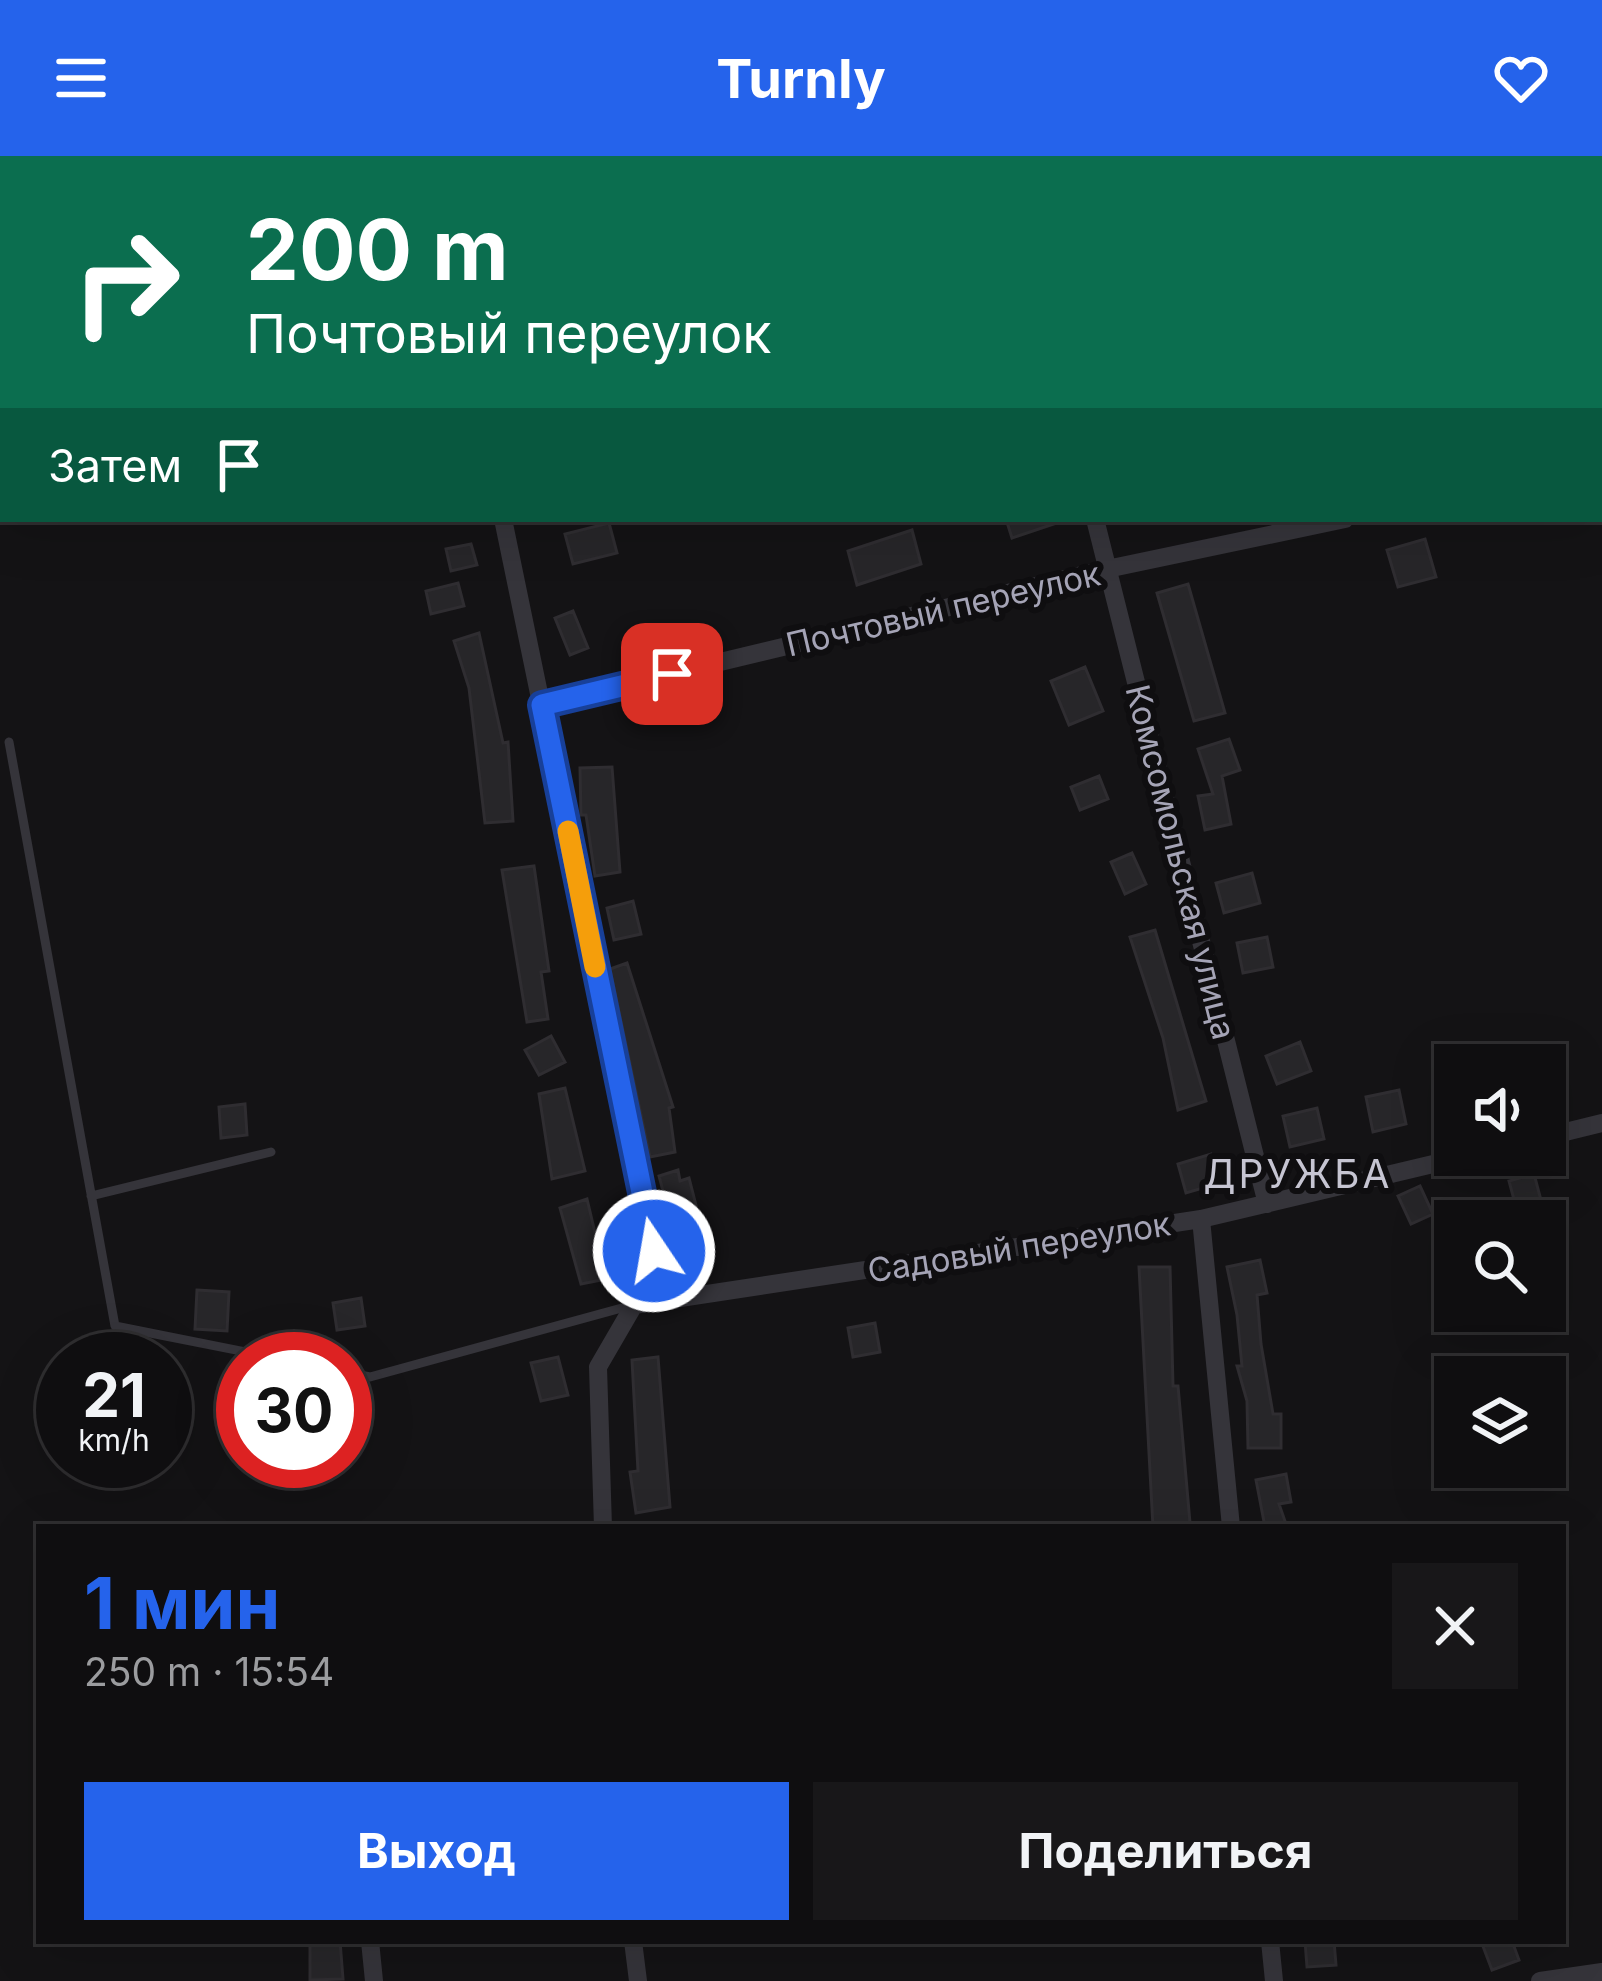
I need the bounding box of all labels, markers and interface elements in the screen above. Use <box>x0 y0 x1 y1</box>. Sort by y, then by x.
icon: menu <box>48 45 114 111</box>
icon: heart <box>1488 45 1554 111</box>
text: Turnly <box>716 46 886 111</box>
text: 200 m <box>246 199 509 300</box>
icon: right <box>48 204 204 360</box>
text: Почтовый переулок <box>246 301 772 366</box>
icon: arrive <box>206 432 272 498</box>
text: Затем <box>48 438 182 493</box>
street label: Почтовый переулок <box>782 553 1104 665</box>
pin <box>621 623 723 725</box>
icon: arrive <box>639 641 705 707</box>
street label: Комсомольская улица <box>1118 681 1244 1043</box>
map controls <box>1434 1044 1566 1488</box>
button: sound <box>1434 1044 1566 1176</box>
district label: ДРУЖБА <box>1204 1150 1392 1197</box>
position arrow <box>591 1188 717 1314</box>
button: search <box>1434 1200 1566 1332</box>
street label: Садовый переулок <box>865 1203 1173 1291</box>
speed limit sign: 30 <box>216 1332 372 1488</box>
button: layers <box>1434 1356 1566 1488</box>
text: 21 <box>82 1359 146 1431</box>
text: km/h <box>78 1422 150 1458</box>
text: 1 мин <box>84 1559 280 1646</box>
button: close <box>1392 1563 1518 1689</box>
text: 250 m · 15:54 <box>84 1648 334 1695</box>
button: Выход <box>84 1782 789 1920</box>
button: Поделиться <box>813 1782 1518 1920</box>

